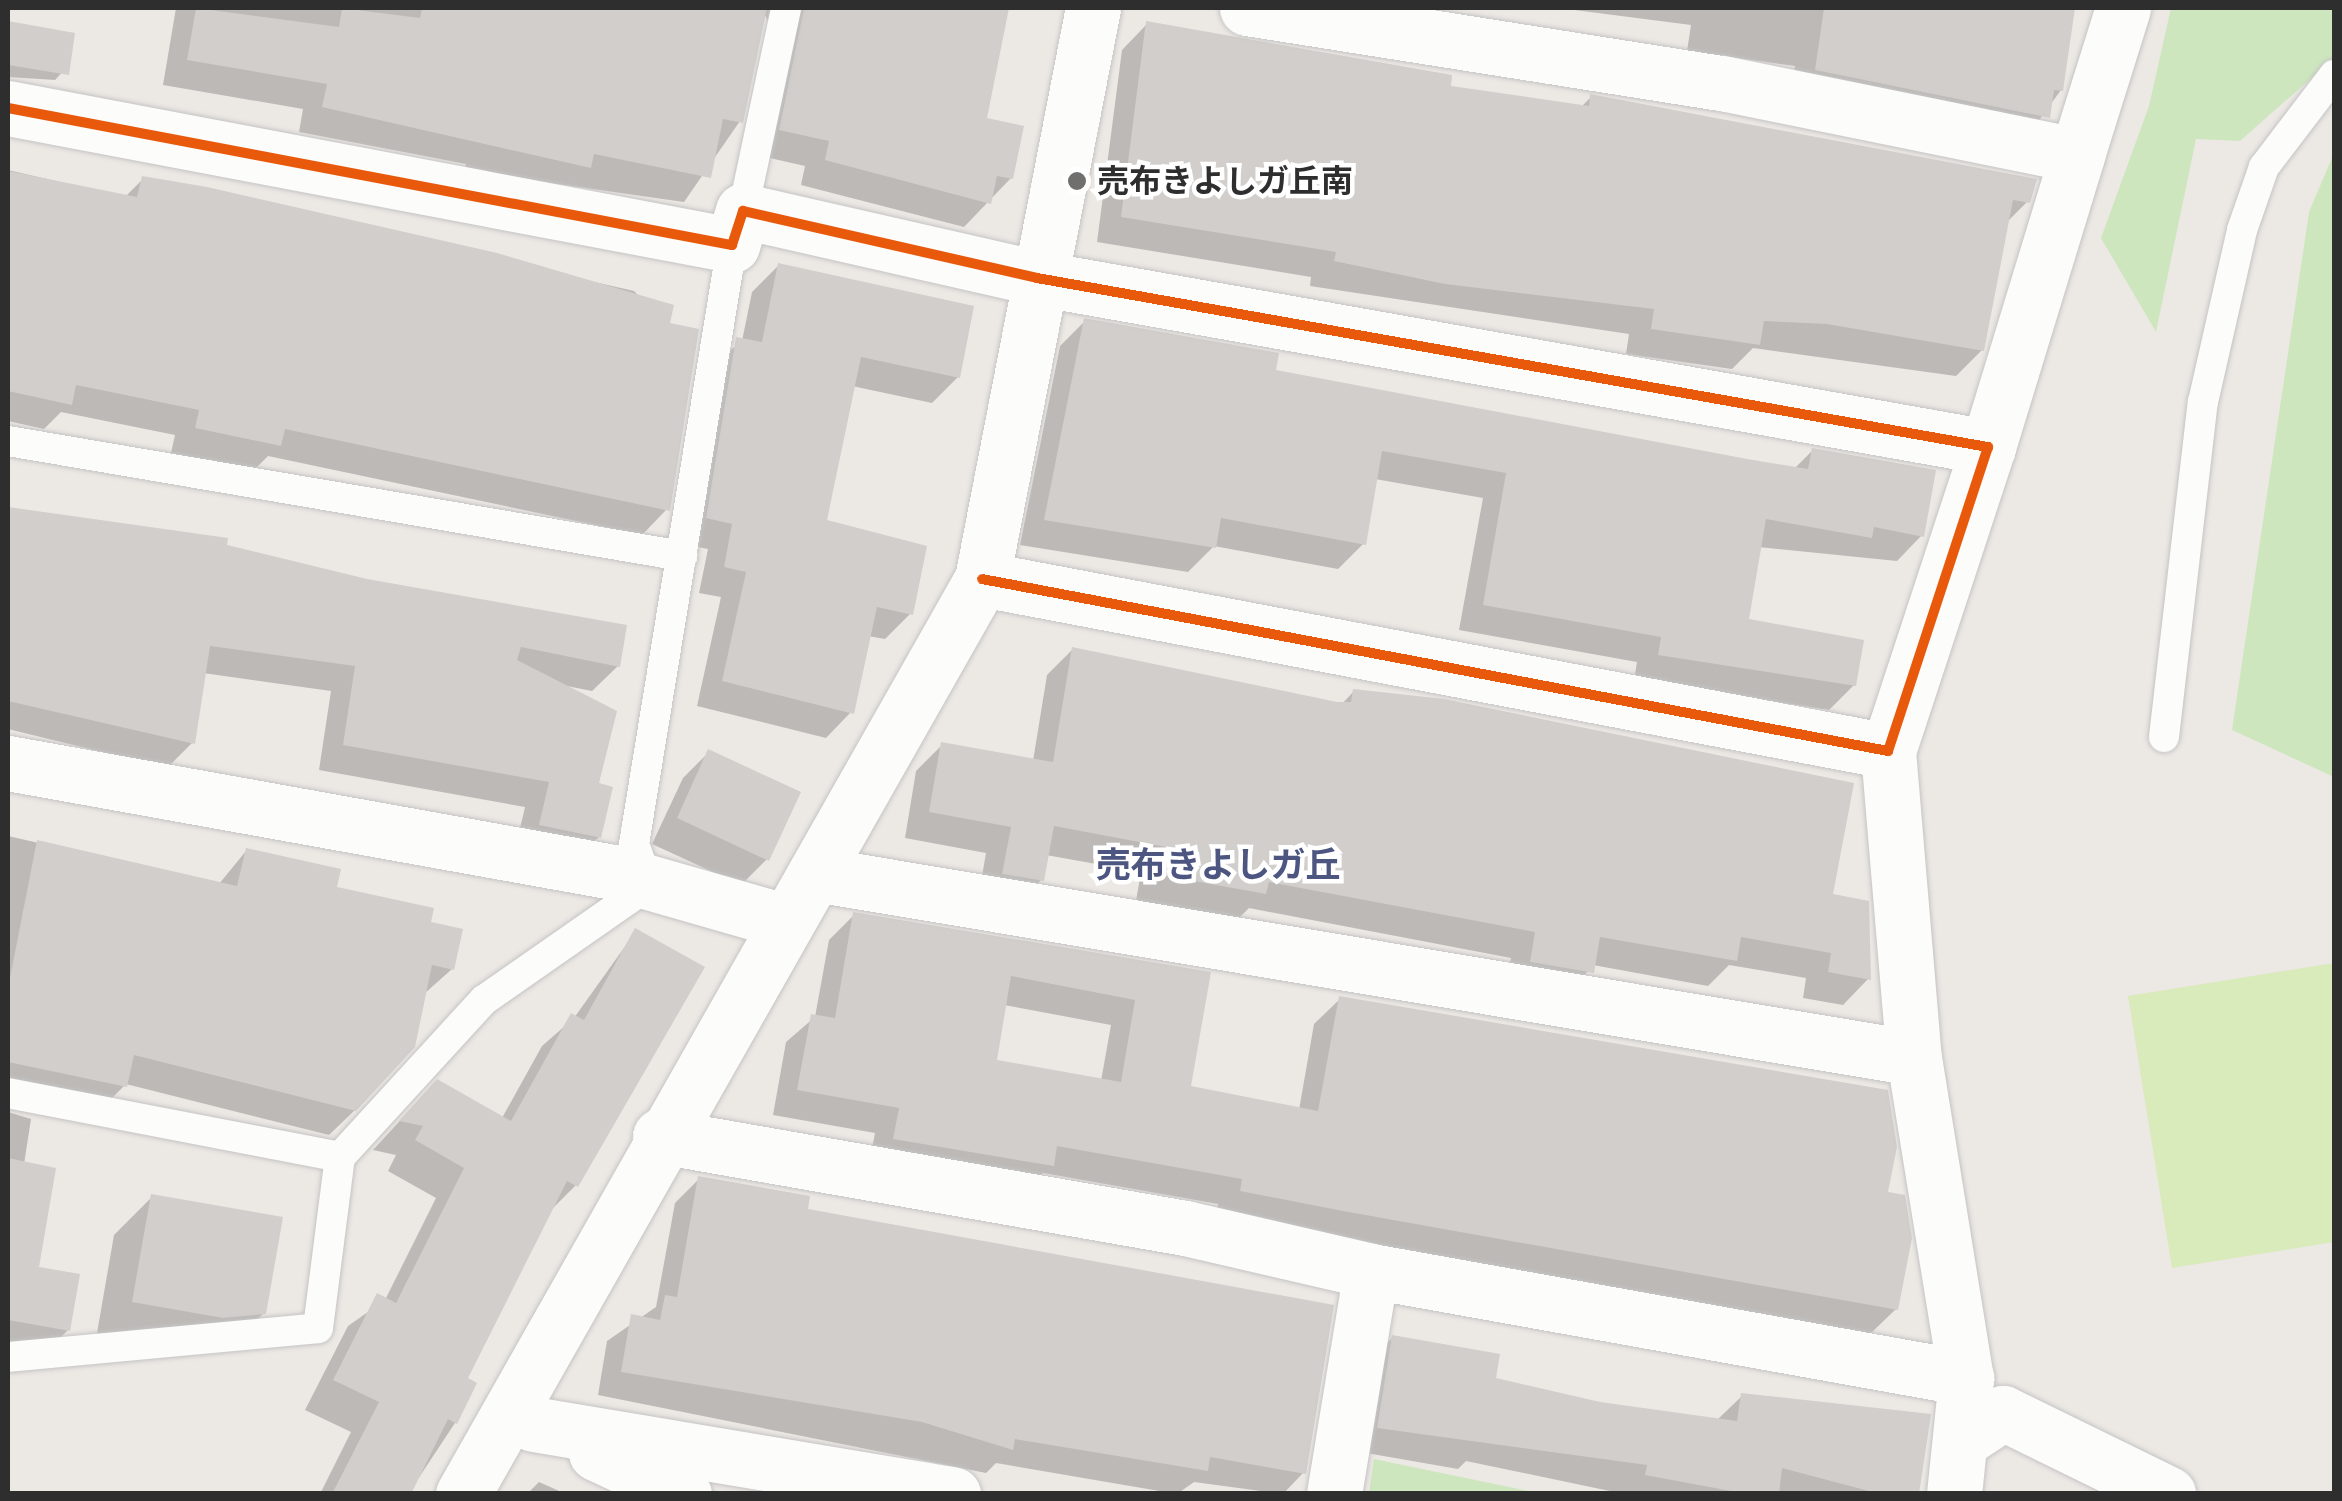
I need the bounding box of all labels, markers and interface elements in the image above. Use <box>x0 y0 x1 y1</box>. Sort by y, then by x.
place label: 売布きよしガ丘南 <box>1097 162 1353 200</box>
marker: 売布きよしガ丘南 <box>1066 170 1088 192</box>
district label: 売布きよしガ丘 <box>1096 844 1340 886</box>

